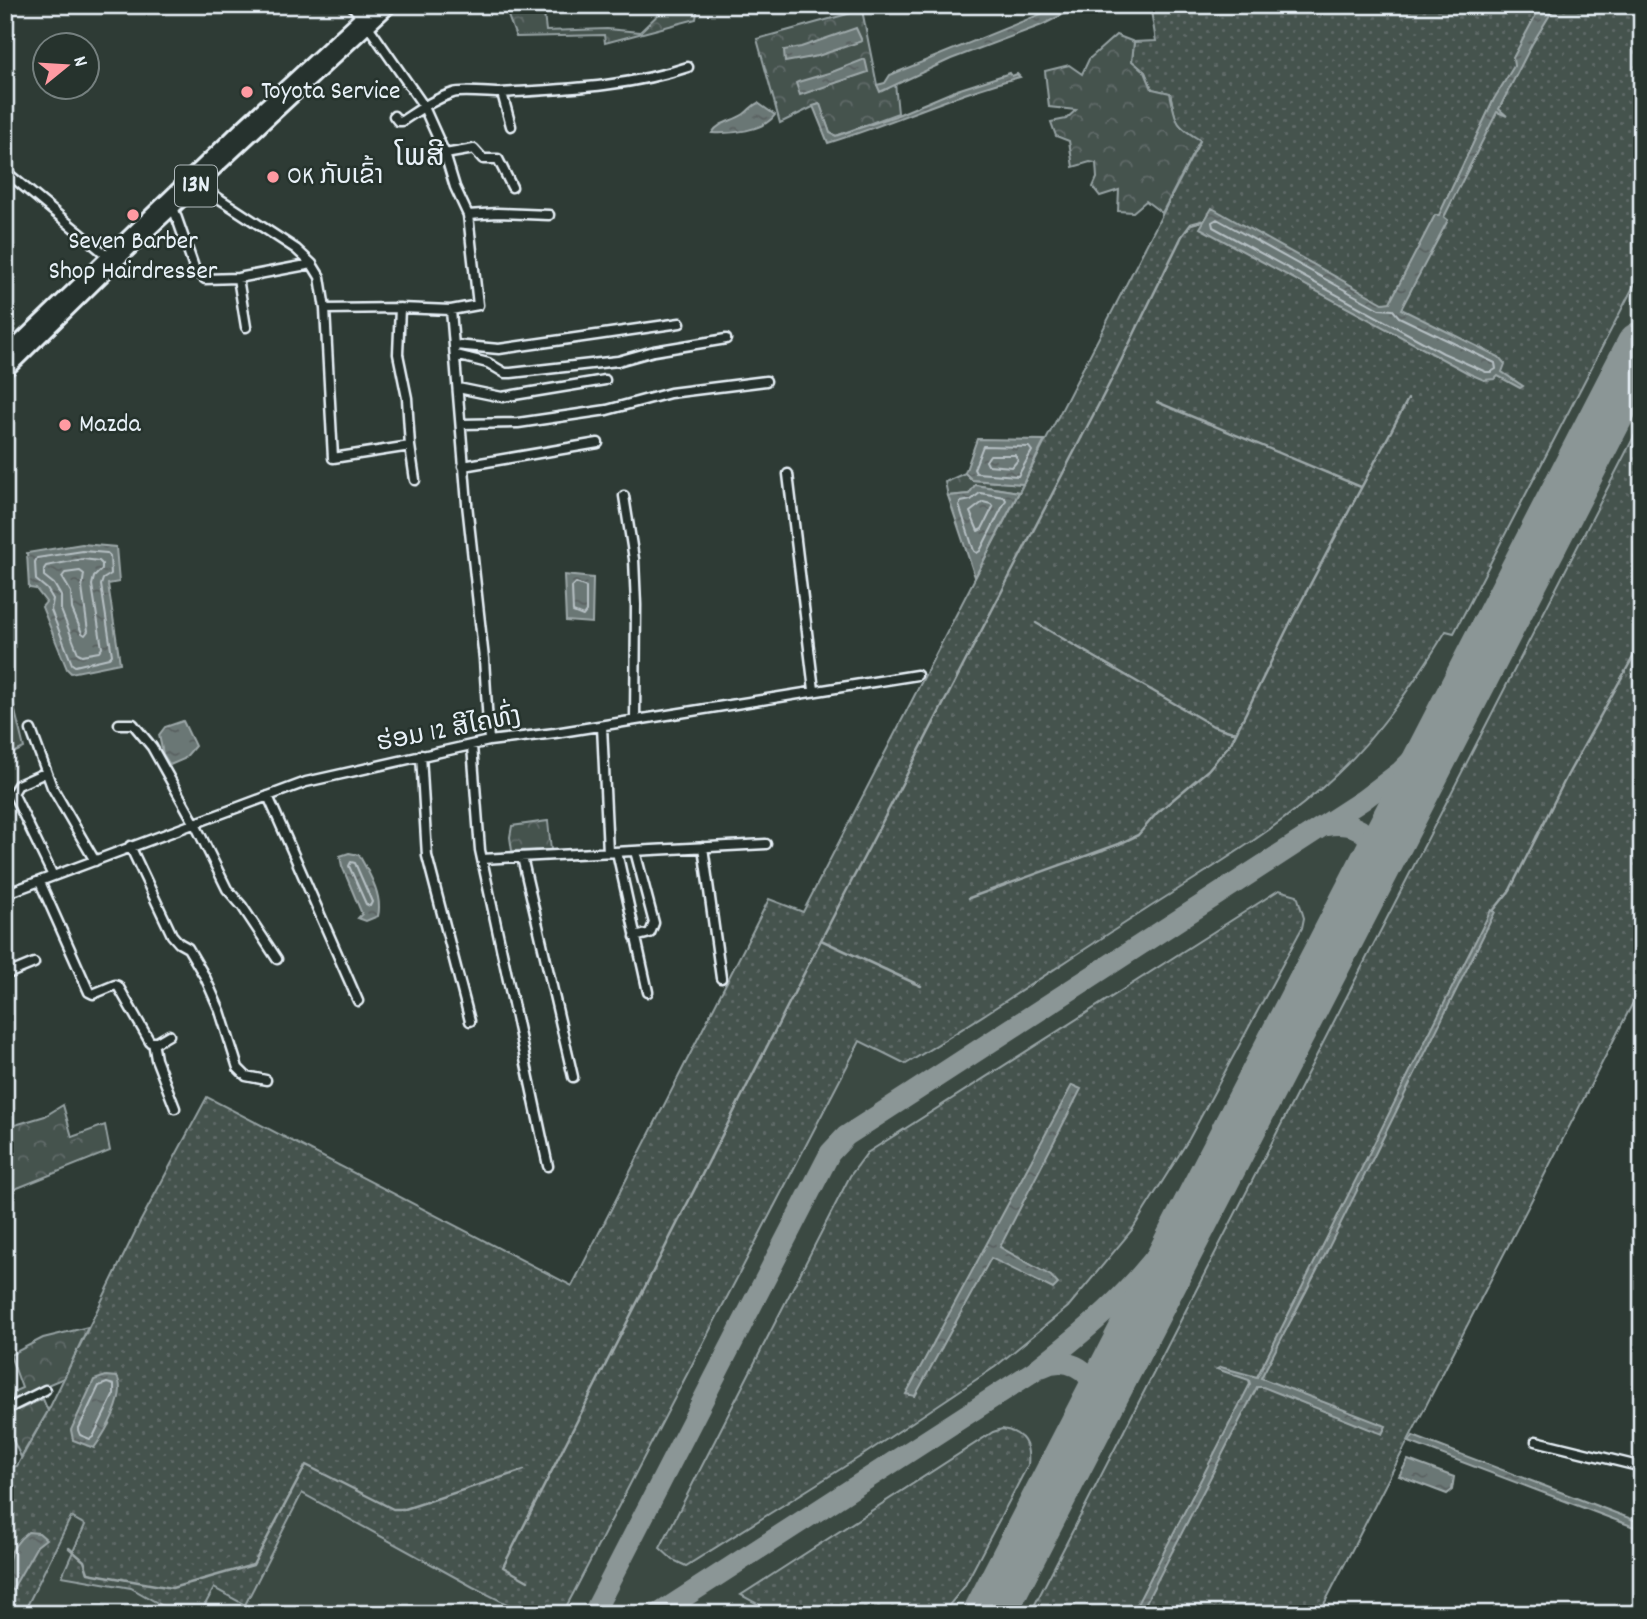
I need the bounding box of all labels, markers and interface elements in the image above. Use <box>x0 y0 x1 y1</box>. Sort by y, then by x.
north arrow <box>32 32 102 102</box>
text: N <box>65 53 93 70</box>
place label: Toyota Service <box>261 74 401 111</box>
marker: Toyota Service <box>239 84 255 100</box>
district label: ໂພສີ <box>393 138 445 181</box>
place label: OK ກັບເຂົ້າ <box>287 155 384 196</box>
road number: 13N <box>175 166 217 206</box>
marker: OK ກັບເຂົ້າ <box>265 169 281 185</box>
marker: Seven Barber Shop Hairdresser <box>125 207 141 223</box>
place label: Seven Barber Shop Hairdresser <box>48 224 218 291</box>
place label: Mazda <box>79 407 142 444</box>
marker: Mazda <box>57 417 73 433</box>
street label: ຮ່ອມ 12 ສີໄຄທົ່ງ <box>373 696 524 763</box>

